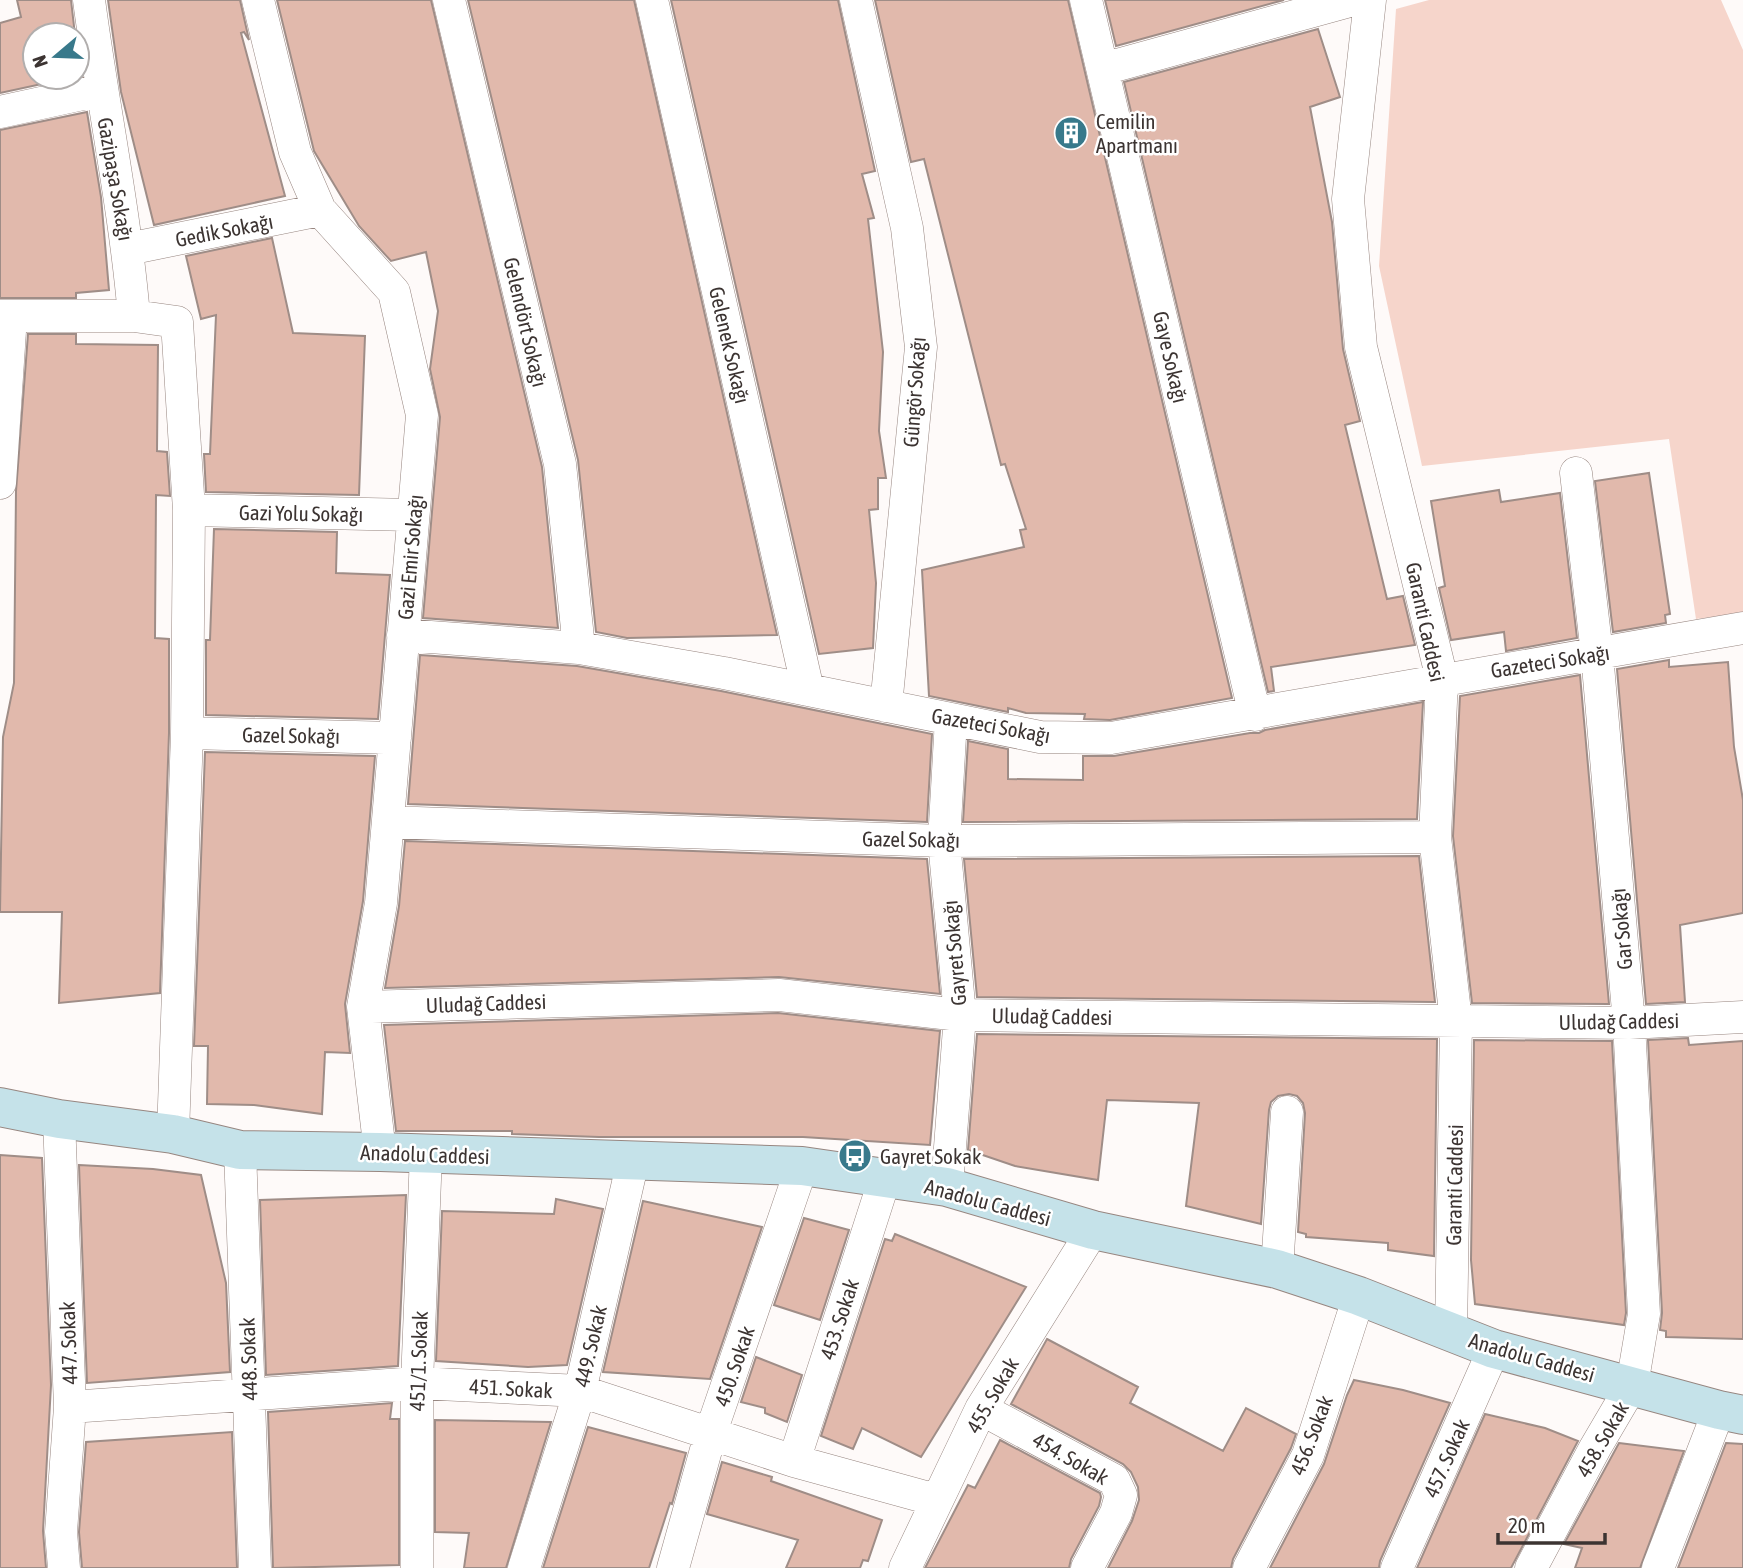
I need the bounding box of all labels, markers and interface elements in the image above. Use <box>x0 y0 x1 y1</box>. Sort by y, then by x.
north arrow <box>21 21 91 91</box>
text: N <box>28 53 52 70</box>
place label: Cemilin Apartmanı <box>1096 109 1178 157</box>
building icon: Cemilin Apartmanı <box>1052 114 1090 152</box>
street label: Gazipaşa Sokağı <box>93 116 139 242</box>
street label: Gedik Sokağı <box>173 209 275 251</box>
street label: Gelendört Sokağı <box>499 255 553 389</box>
street label: Gelenek Sokağı <box>705 284 755 406</box>
street label: Gaye Sokağı <box>1149 309 1193 405</box>
street label: Güngör Sokağı <box>898 336 930 448</box>
street label: Gazi Emir Sokağı <box>393 493 427 621</box>
street label: Gazi Yolu Sokağı <box>239 500 363 526</box>
street label: Garanti Caddesi <box>1402 560 1450 684</box>
street label: Gazeteci Sokağı <box>1489 640 1611 682</box>
street label: Gazeteci Sokağı <box>930 703 1052 747</box>
street label: Gazel Sokağı <box>242 722 340 748</box>
street label: Gazel Sokağı <box>862 826 960 852</box>
street label: Gar Sokağı <box>1605 887 1637 971</box>
street label: Gayret Sokağı <box>937 899 971 1007</box>
street label: Uludağ Caddesi <box>425 989 547 1017</box>
street label: Uludağ Caddesi <box>991 1003 1113 1029</box>
street label: Uludağ Caddesi <box>1558 1008 1680 1034</box>
street label: Garanti Caddesi <box>1441 1124 1467 1246</box>
bus stop icon: Gayret Sokak <box>836 1137 874 1175</box>
street label: Anadolu Caddesi <box>360 1140 490 1168</box>
place label: Gayret Sokak <box>880 1144 981 1168</box>
street label: Anadolu Caddesi <box>922 1174 1054 1230</box>
street label: 453. Sokak <box>815 1276 863 1362</box>
street label: 447. Sokak <box>55 1301 81 1385</box>
street label: 449. Sokak <box>569 1303 611 1389</box>
street label: 451/1. Sokak <box>404 1311 432 1411</box>
street label: 448. Sokak <box>235 1317 261 1401</box>
street label: 450. Sokak <box>709 1323 759 1409</box>
street label: Anadolu Caddesi <box>1466 1328 1598 1386</box>
street label: 455. Sokak <box>961 1353 1023 1437</box>
street label: 451. Sokak <box>469 1374 553 1402</box>
street label: 456. Sokak <box>1285 1392 1337 1478</box>
street label: 458. Sokak <box>1571 1397 1633 1481</box>
street label: 457. Sokak <box>1418 1415 1474 1501</box>
street label: 454. Sokak <box>1029 1427 1113 1489</box>
scale bar <box>1498 1502 1605 1546</box>
text: 20 m <box>1508 1513 1546 1537</box>

